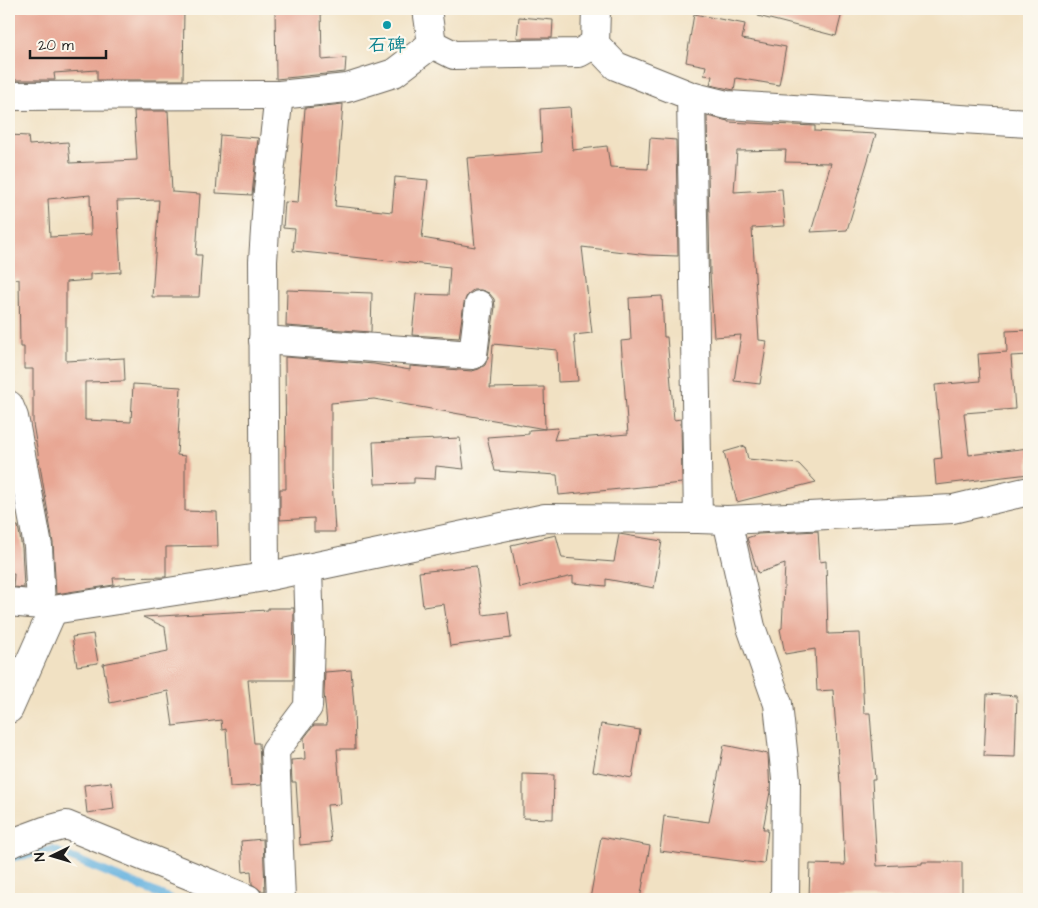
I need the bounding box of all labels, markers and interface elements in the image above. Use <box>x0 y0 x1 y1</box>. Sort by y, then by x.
marker: 石碑 <box>381 19 393 31</box>
scale bar <box>30 28 106 60</box>
place label: 石碑 <box>368 32 406 59</box>
text: 20 m <box>38 35 74 56</box>
north arrow <box>28 830 78 880</box>
text: N <box>30 852 50 862</box>

